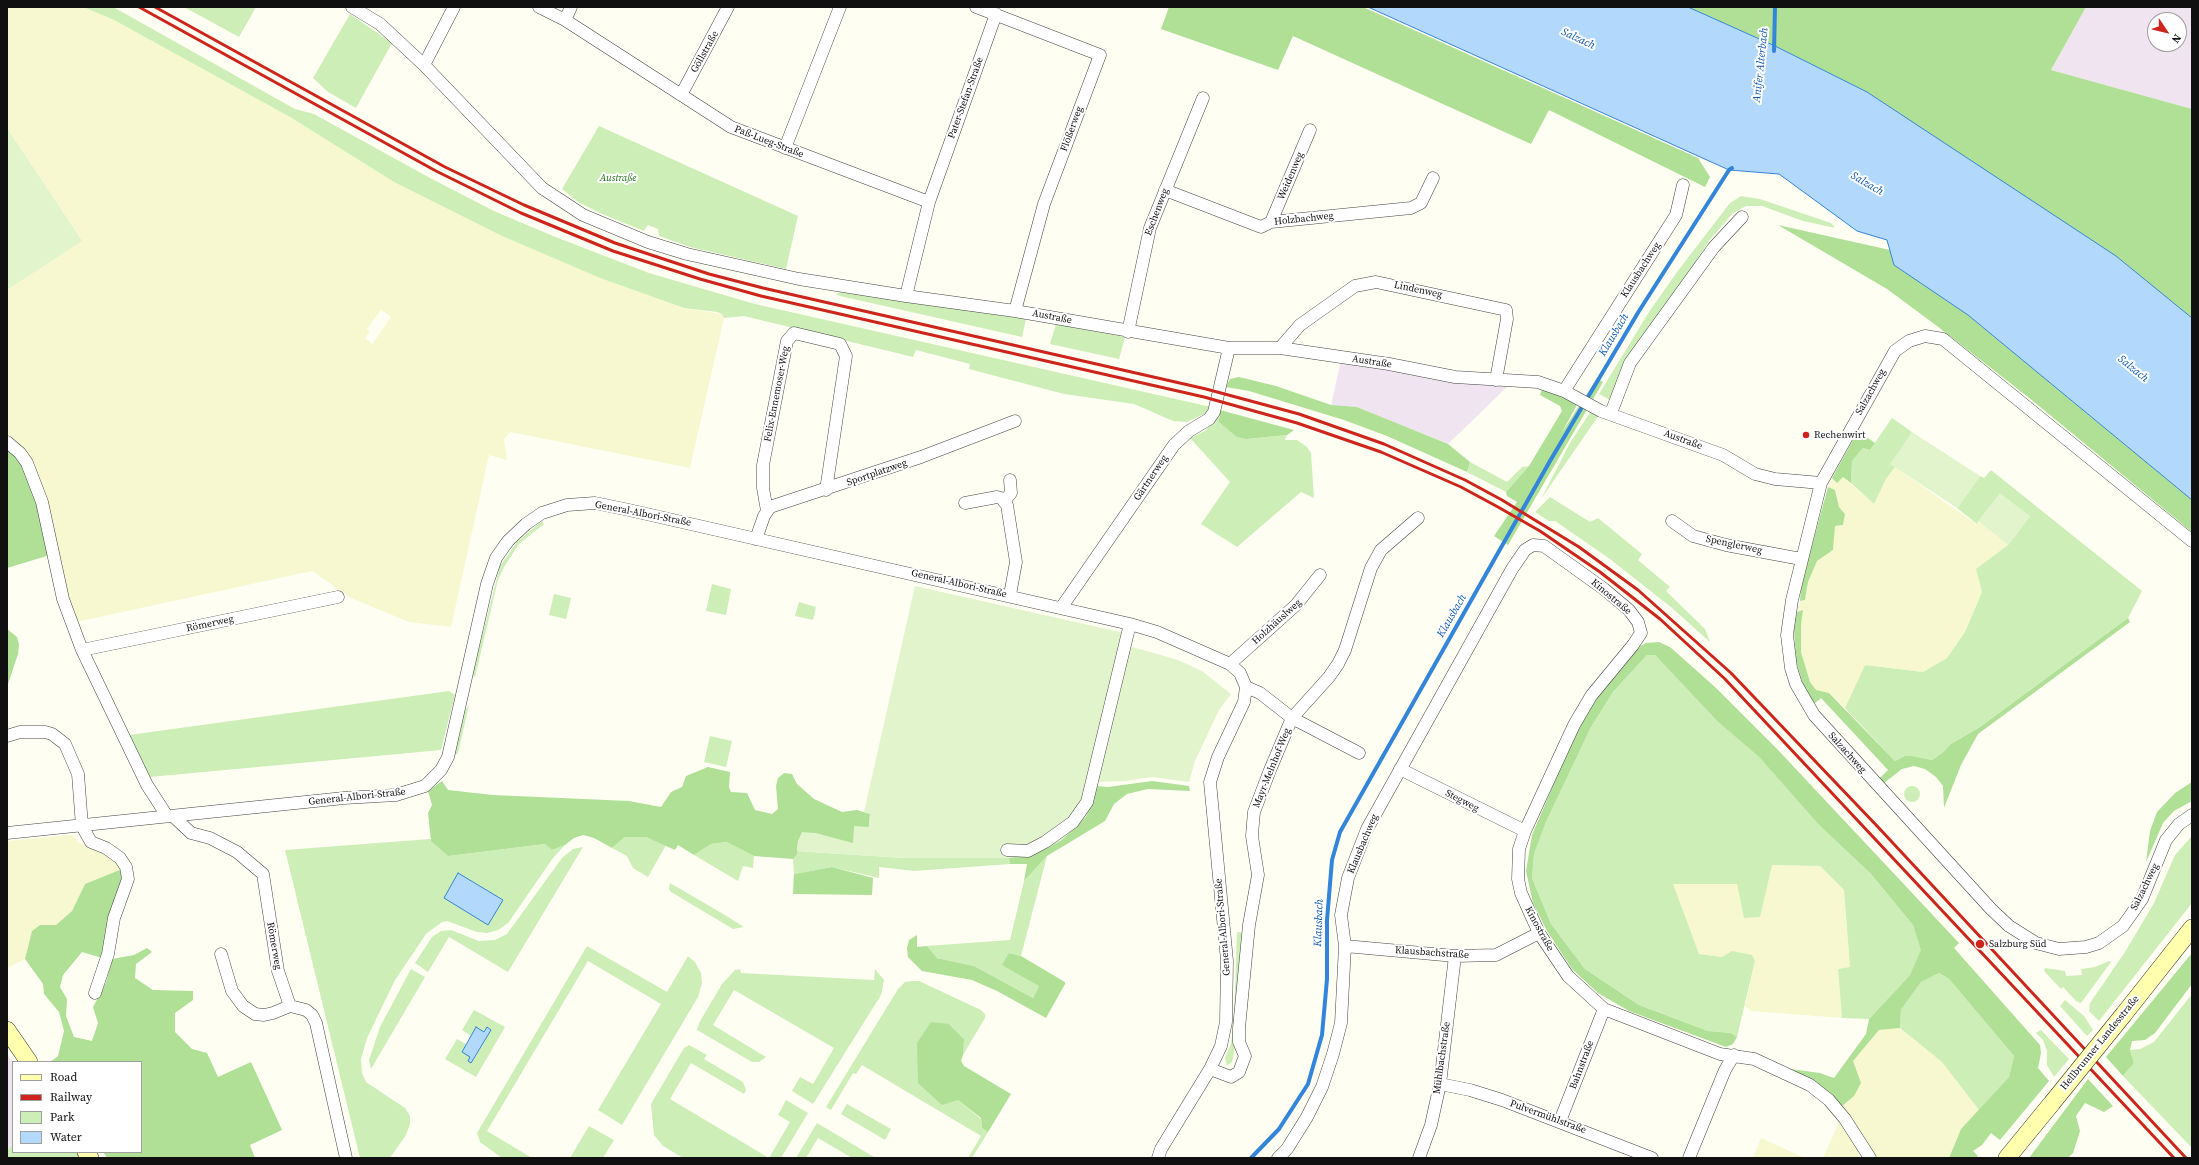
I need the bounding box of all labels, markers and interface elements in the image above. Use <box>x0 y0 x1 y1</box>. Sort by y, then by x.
north arrow <box>2147 12 2187 52</box>
water label: Salzach <box>1559 26 1597 52</box>
water label: Anifer Alterbach <box>1751 27 1771 103</box>
street label: Göllstraße <box>689 29 721 75</box>
text: N <box>2168 31 2185 46</box>
street label: Pater-Stefan-Straße <box>946 56 986 140</box>
street label: Flößerweg <box>1058 105 1086 153</box>
street label: Paß-Lueg-Straße <box>733 123 805 161</box>
street label: Weidenweg <box>1275 150 1307 202</box>
water label: Salzach <box>1848 169 1886 199</box>
park label: Austraße <box>600 172 636 184</box>
street label: Eschenweg <box>1142 187 1172 237</box>
street label: Holzbachweg <box>1274 210 1334 228</box>
street label: Klausbachweg <box>1619 240 1663 300</box>
street label: Lindenweg <box>1393 279 1443 301</box>
street label: Austraße <box>1031 307 1073 327</box>
water label: Klausbach <box>1596 311 1632 359</box>
street label: Felix-Ennemoser-Weg <box>762 345 792 443</box>
street label: Austraße <box>1351 353 1393 371</box>
water label: Salzach <box>2115 353 2151 385</box>
street label: Salzachweg <box>1853 367 1889 417</box>
street label: Austraße <box>1662 428 1704 452</box>
place label: Rechenwirt <box>1814 429 1865 441</box>
marker: Rechenwirt <box>1801 430 1811 440</box>
street label: Gärtnerweg <box>1131 453 1171 503</box>
street label: Sportplatzweg <box>845 457 909 489</box>
street label: General-Albori-Straße <box>594 499 692 529</box>
street label: Spenglerweg <box>1705 533 1763 557</box>
street label: General-Albori-Straße <box>910 567 1008 601</box>
street label: Kinostraße <box>1588 577 1634 617</box>
water label: Klausbach <box>1434 592 1470 640</box>
street label: Holzhäuslweg <box>1250 597 1304 647</box>
street label: Römerweg <box>185 613 235 635</box>
street label: Mayr-Melnhof-Weg <box>1250 726 1294 810</box>
street label: Salzachweg <box>1825 730 1869 776</box>
street label: General-Albori-Straße <box>308 786 406 808</box>
street label: Stegweg <box>1443 787 1481 815</box>
street label: Klausbachweg <box>1345 812 1381 876</box>
street label: Salzachweg <box>2128 861 2162 913</box>
street label: General-Albori-Straße <box>1213 878 1233 976</box>
water label: Klausbach <box>1312 899 1326 947</box>
street label: Kinostraße <box>1522 905 1556 953</box>
street label: Römerweg <box>264 921 284 971</box>
marker: Salzburg Süd <box>1974 938 1986 950</box>
place label: Salzburg Süd <box>1989 938 2046 950</box>
street label: Klausbachstraße <box>1395 944 1469 962</box>
street label: Hellbrunner Landesstraße <box>2058 993 2142 1093</box>
street label: Mühlbachstraße <box>1431 1021 1453 1095</box>
street label: Bahnstraße <box>1567 1039 1597 1091</box>
legend <box>12 1061 142 1153</box>
text: Road <box>50 1069 77 1085</box>
text: Railway <box>50 1089 92 1105</box>
street label: Pulvermühlstraße <box>1508 1098 1588 1136</box>
text: Park <box>50 1109 75 1125</box>
text: Water <box>50 1129 82 1145</box>

